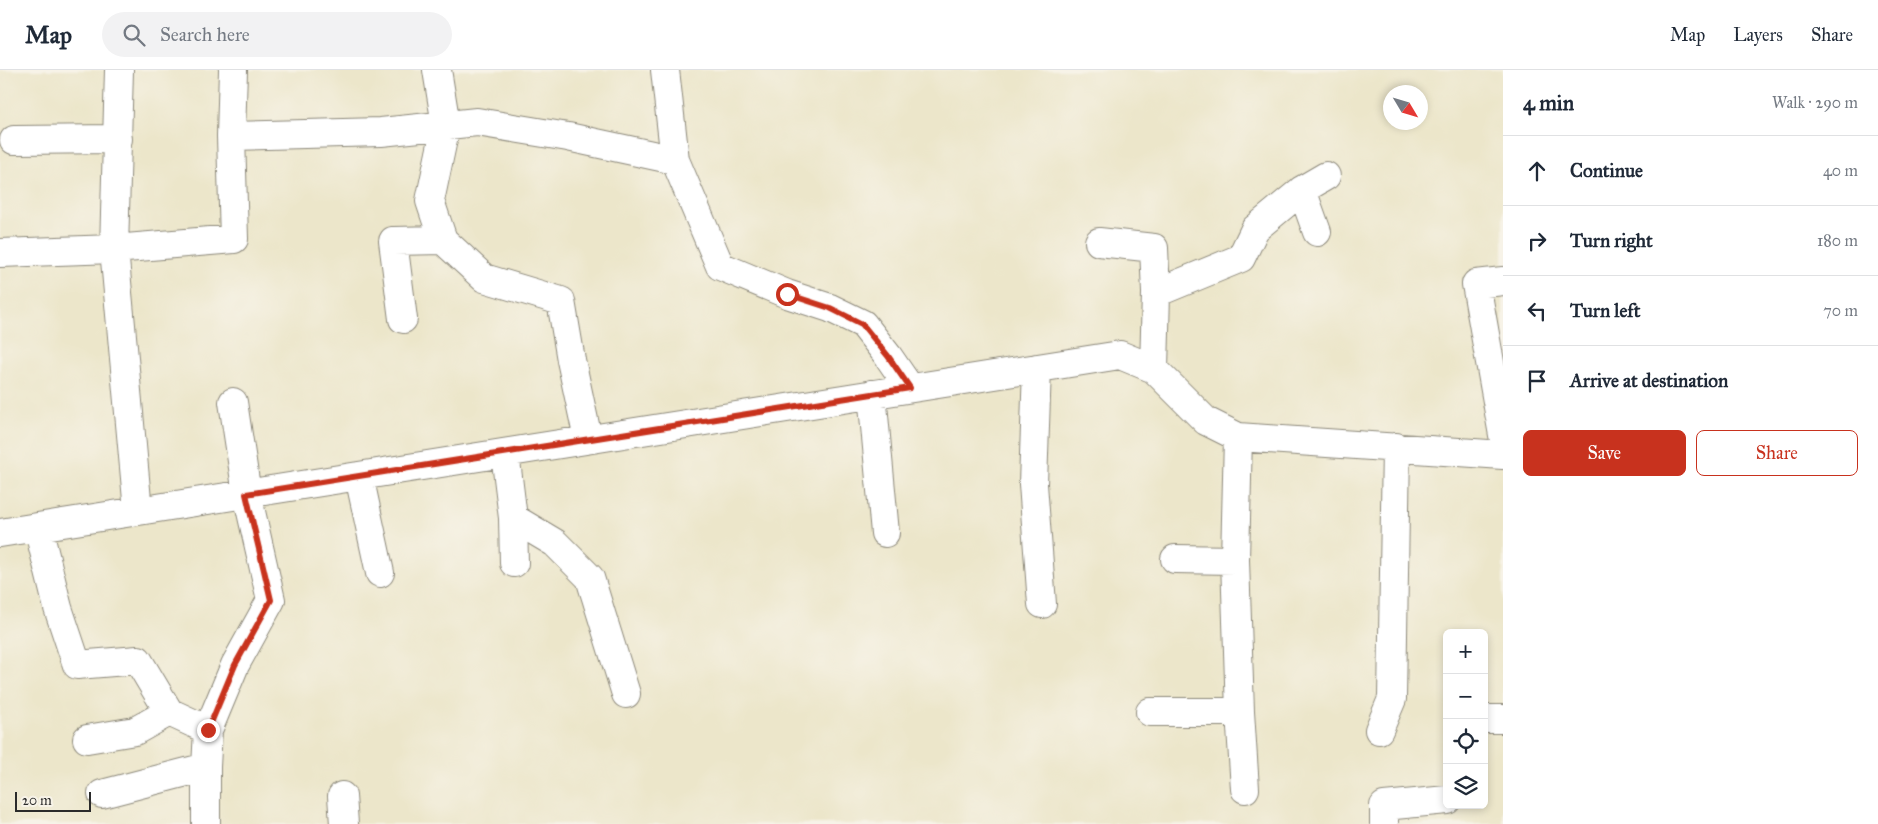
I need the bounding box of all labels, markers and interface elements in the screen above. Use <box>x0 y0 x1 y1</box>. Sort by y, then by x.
search box <box>102 12 452 57</box>
text: Map <box>25 20 72 50</box>
icon: search <box>120 21 148 49</box>
text: Search here <box>160 23 250 46</box>
text: Map <box>1670 24 1705 46</box>
text: Layers <box>1733 24 1783 46</box>
text: Share <box>1811 24 1853 46</box>
north arrow <box>1383 85 1428 130</box>
text: 4 min <box>1523 90 1574 116</box>
text: Walk · 290 m <box>1772 93 1858 112</box>
icon: ahead <box>1523 157 1551 185</box>
text: Continue <box>1570 159 1643 182</box>
text: 40 m <box>1823 161 1858 180</box>
icon: right <box>1523 227 1551 255</box>
text: Turn right <box>1570 229 1653 252</box>
text: 180 m <box>1817 231 1858 250</box>
route start <box>776 283 799 306</box>
icon: left <box>1523 297 1551 325</box>
text: Turn left <box>1570 299 1640 322</box>
text: 70 m <box>1823 301 1858 320</box>
icon: arrive <box>1523 367 1551 395</box>
text: Arrive at destination <box>1570 369 1728 392</box>
button: Save <box>1523 430 1686 476</box>
button: Share <box>1696 430 1858 476</box>
map controls <box>1443 629 1488 809</box>
button: + <box>1443 629 1488 674</box>
button: − <box>1443 674 1488 719</box>
route end <box>197 719 220 742</box>
button: locate <box>1443 719 1488 764</box>
button: layers <box>1443 764 1488 809</box>
scale bar <box>15 789 91 812</box>
text: 20 m <box>22 792 52 809</box>

